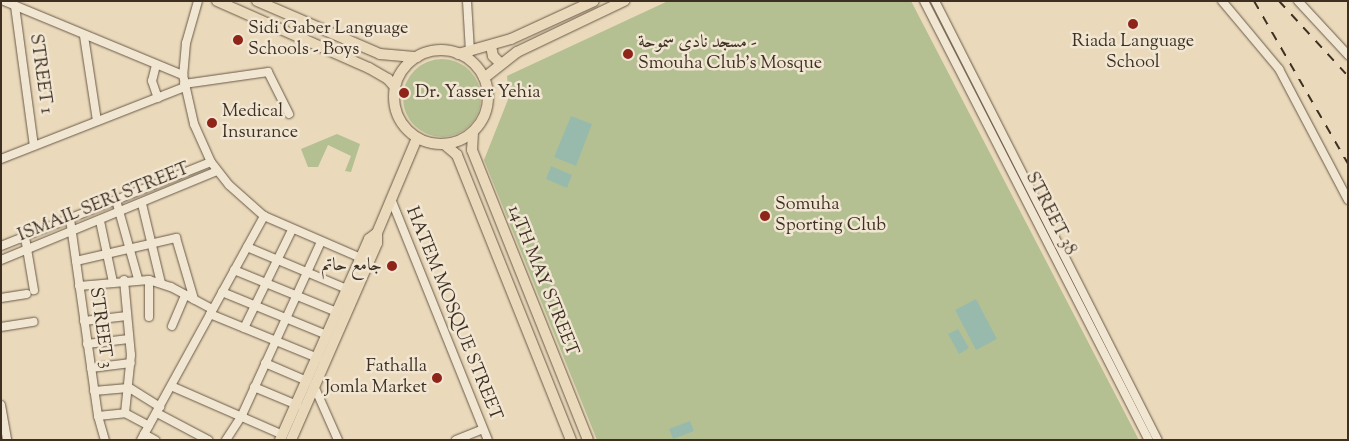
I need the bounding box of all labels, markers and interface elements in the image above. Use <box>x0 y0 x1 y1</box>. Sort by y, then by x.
marker: Riada Language School <box>1127 18 1139 30</box>
place label: Sidi Gaber Language Schools - Boys <box>248 19 408 62</box>
place label: Riada Language School <box>1072 32 1194 74</box>
street label: STREET 1 <box>24 33 56 115</box>
place label: مسجد نادى سموحة - Smouha Club's Mosque <box>638 33 822 76</box>
marker: Sidi Gaber Language Schools - Boys <box>232 34 244 46</box>
marker: مسجد نادى سموحة - Smouha Club's Mosque <box>622 48 634 60</box>
place label: Dr. Yasser Yehia <box>415 82 541 104</box>
marker: Dr. Yasser Yehia <box>397 86 411 100</box>
place label: Medical Insurance <box>222 102 298 144</box>
marker: Medical Insurance <box>206 117 218 129</box>
street label: ISMAIL SERI STREET <box>15 159 193 247</box>
street label: STREET 38 <box>1020 169 1080 259</box>
place label: Somuha Sporting Club <box>775 195 886 238</box>
street label: 14TH MAY STREET <box>502 203 582 359</box>
street label: HATEM MOSQUE STREET <box>400 204 506 424</box>
marker: Somuha Sporting Club <box>759 210 771 222</box>
place label: جامع حاتم <box>322 255 382 277</box>
marker: جامع حاتم <box>386 260 398 272</box>
street label: STREET 3 <box>84 286 116 370</box>
place label: Fathalla Jomla Market <box>325 357 427 399</box>
marker: Fathalla Jomla Market <box>431 372 443 384</box>

